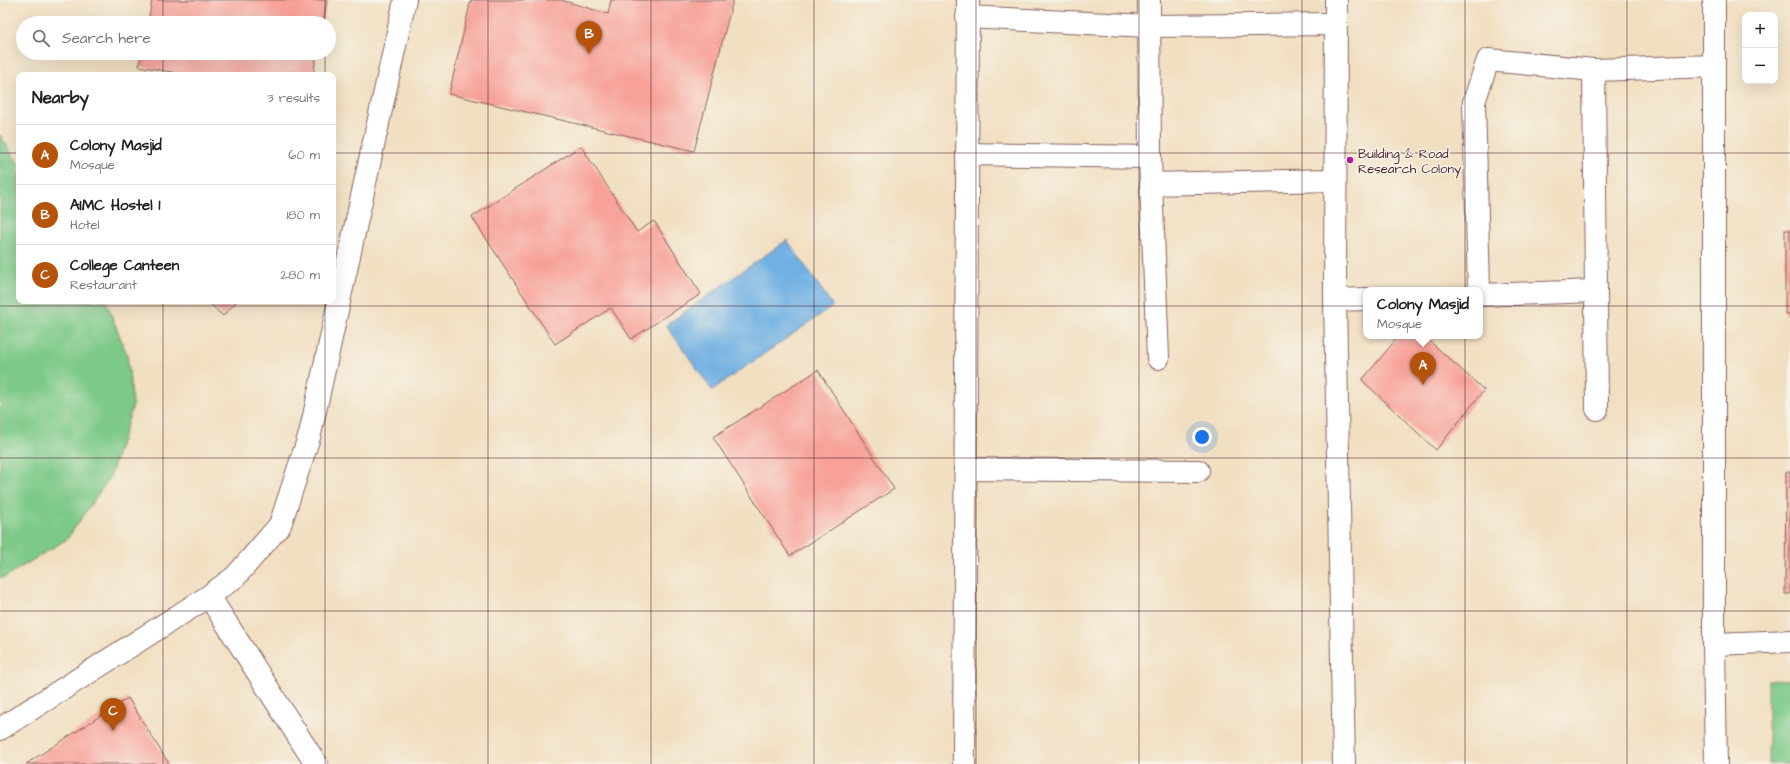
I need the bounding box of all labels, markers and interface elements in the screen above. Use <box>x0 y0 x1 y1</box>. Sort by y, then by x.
map controls <box>1742 12 1778 84</box>
button: + <box>1742 12 1778 48</box>
search box <box>16 16 336 60</box>
pin: B <box>576 21 602 54</box>
icon: search <box>30 27 52 49</box>
text: Search here <box>62 28 151 49</box>
button: − <box>1742 48 1778 84</box>
text: Nearby <box>32 86 89 110</box>
text: 3 results <box>267 89 320 107</box>
text: Colony Masjid <box>70 135 162 156</box>
place label: Building & Road Research Colony <box>1358 145 1461 179</box>
text: A <box>41 146 49 164</box>
text: 60 m <box>288 146 320 164</box>
marker: Building & Road Research Colony <box>1345 155 1355 165</box>
text: Mosque <box>70 156 115 174</box>
text: AIMC Hostel 1 <box>70 195 160 216</box>
text: B <box>40 206 50 224</box>
text: 180 m <box>286 206 320 224</box>
text: Hotel <box>70 216 100 234</box>
text: College Canteen <box>70 255 179 276</box>
text: C <box>40 266 50 284</box>
text: 280 m <box>281 266 320 284</box>
text: Restaurant <box>70 276 137 294</box>
popup <box>1363 287 1483 339</box>
text: Colony Masjid <box>1377 294 1469 315</box>
text: Mosque <box>1377 315 1422 333</box>
pin: A <box>1410 352 1436 385</box>
your location <box>1192 427 1212 447</box>
pin: C <box>100 698 126 731</box>

